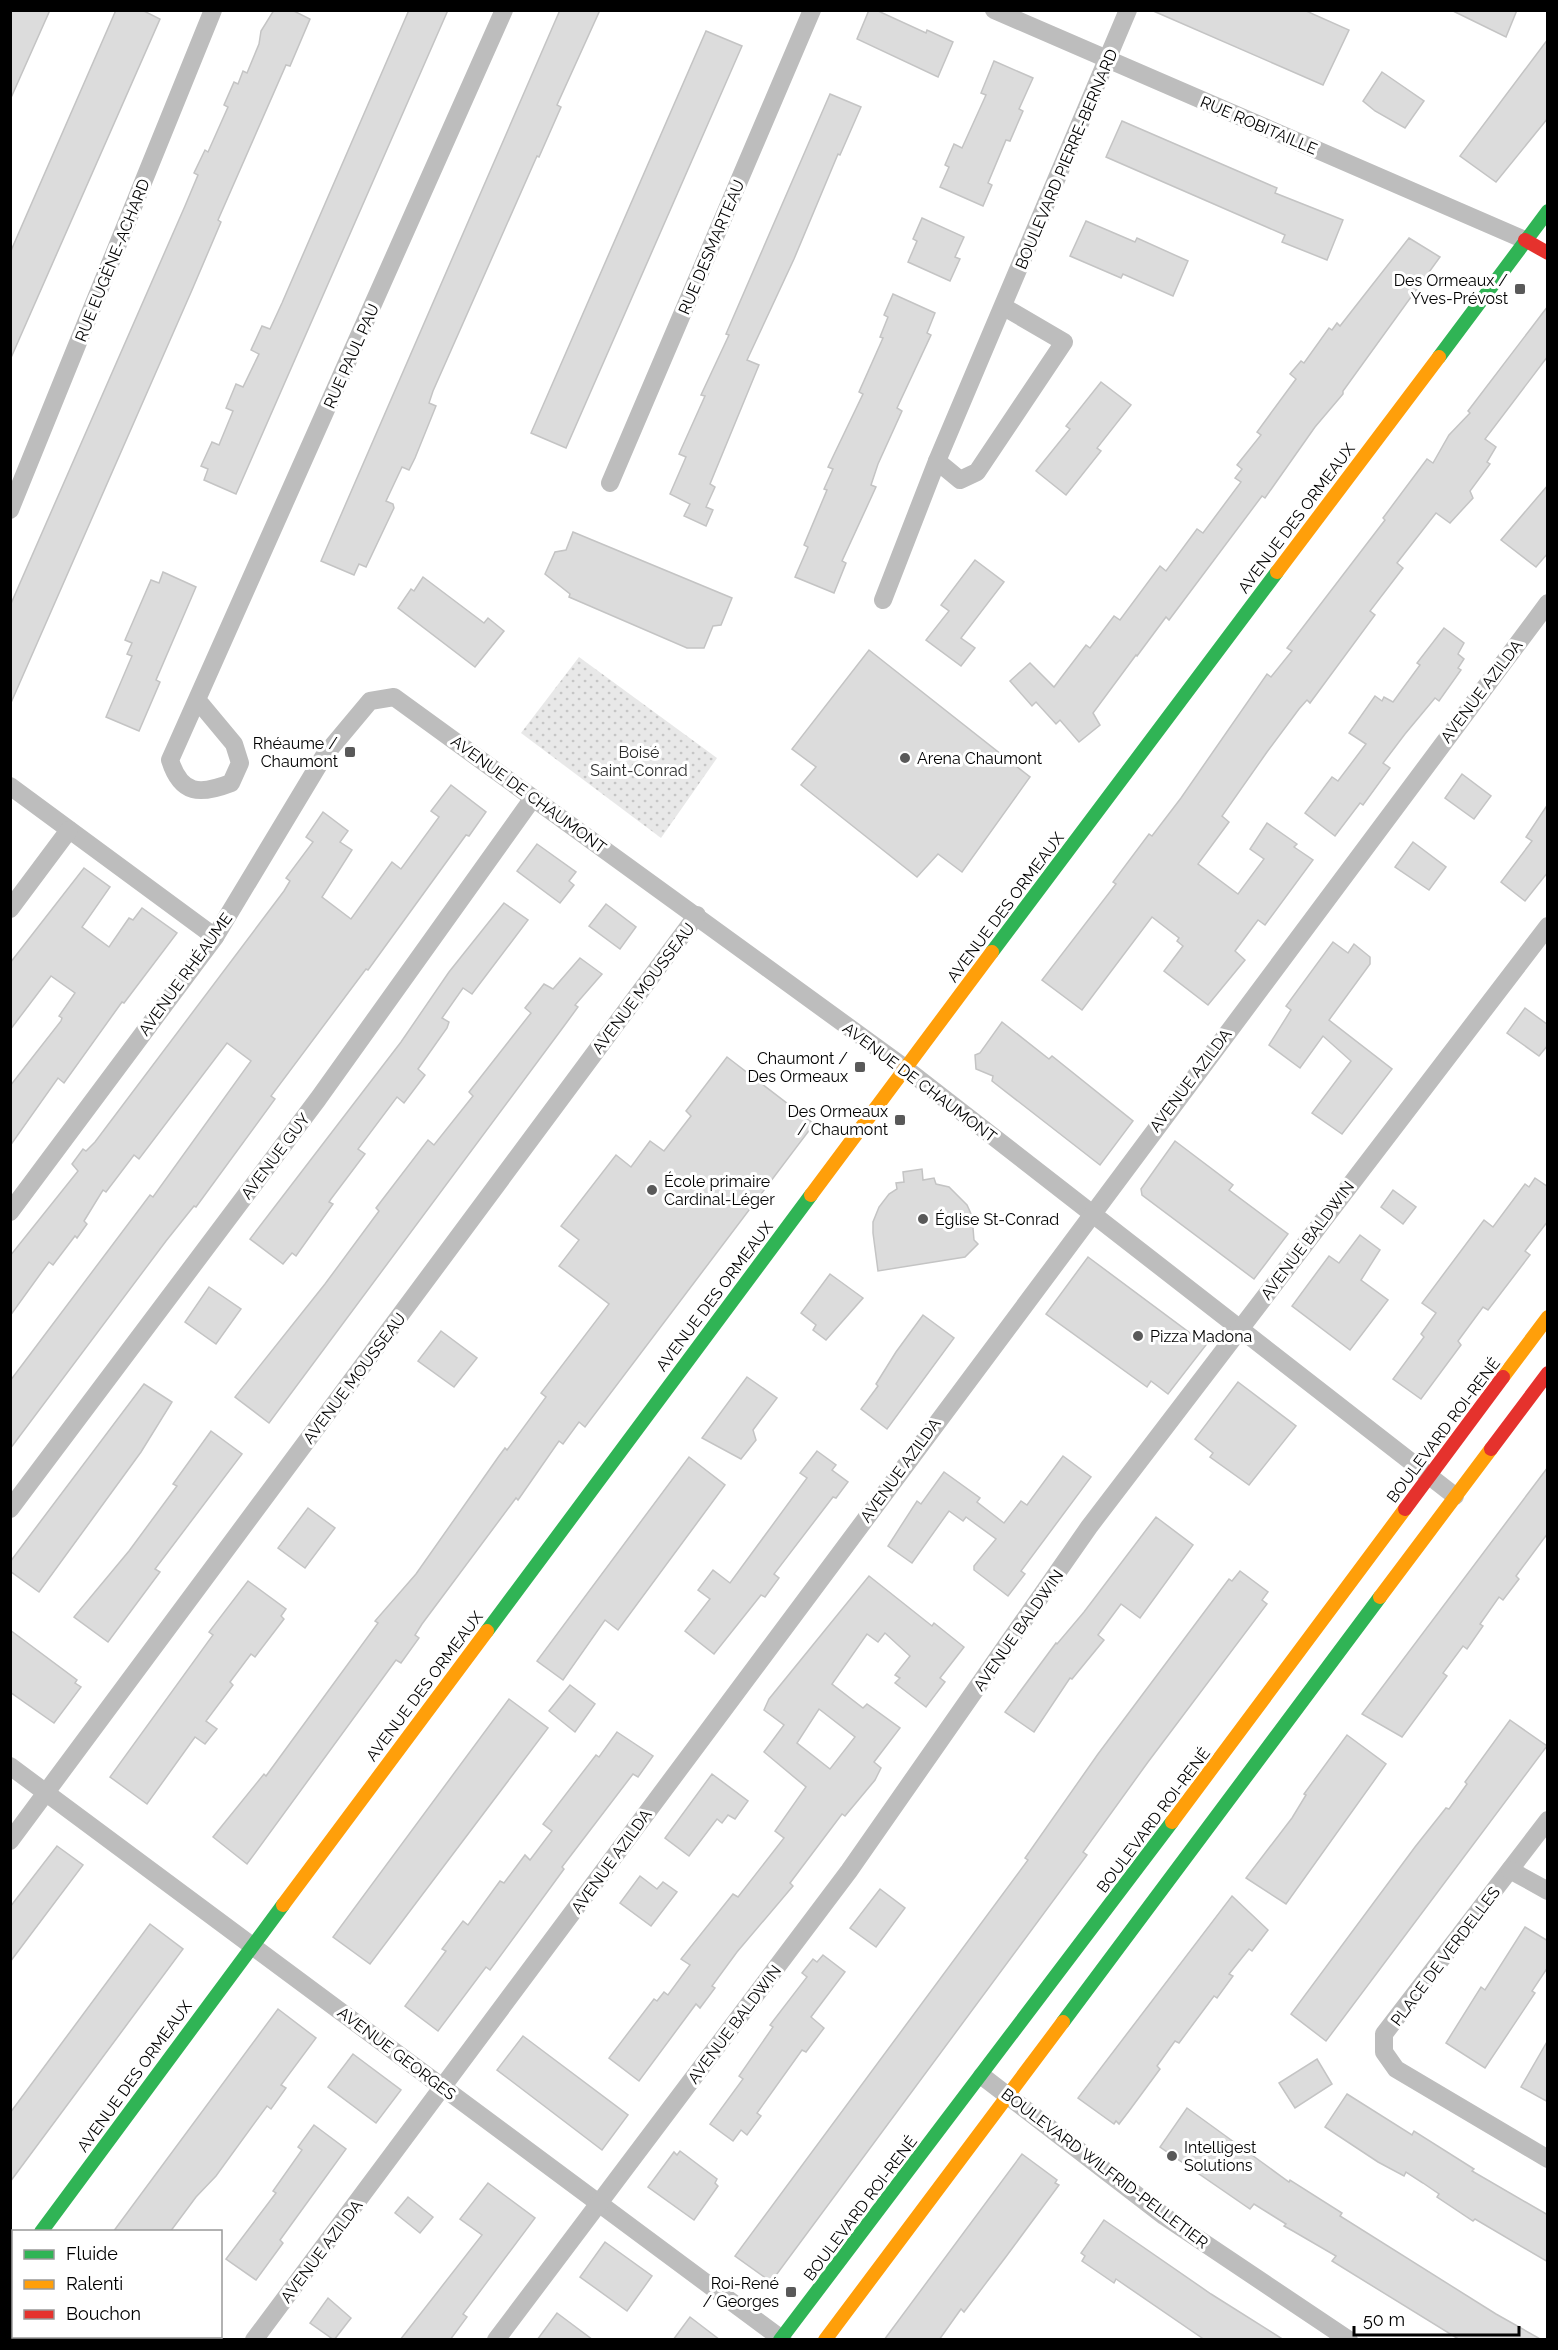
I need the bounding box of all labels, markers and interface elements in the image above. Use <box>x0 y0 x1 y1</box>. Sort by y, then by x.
street label: BOULEVARD PIERRE-BERNARD <box>1011 46 1122 272</box>
street label: RUE ROBITAILLE <box>1197 92 1320 159</box>
street label: RUE EUGÈNE-ACHARD <box>70 176 154 344</box>
street label: RUE DESMARTEAU <box>675 177 748 317</box>
place label: Des Ormeaux / Yves-Prévost <box>1394 271 1509 308</box>
marker: Des Ormeaux / Yves-Prévost <box>1513 282 1527 296</box>
street label: RUE PAUL PAU <box>320 301 383 411</box>
street label: AVENUE DES ORMEAUX <box>1234 439 1359 597</box>
street label: AVENUE AZILDA <box>1436 636 1526 747</box>
street label: AVENUE DE CHAUMONT <box>447 732 610 857</box>
place label: Rhéaume / Chaumont <box>253 734 339 771</box>
park label: Boisé Saint-Conrad <box>590 743 688 780</box>
marker: Rhéaume / Chaumont <box>343 745 357 759</box>
place label: Arena Chaumont <box>917 749 1043 768</box>
marker: Arena Chaumont <box>898 751 912 765</box>
street label: AVENUE DES ORMEAUX <box>943 828 1068 986</box>
street label: AVENUE RHÉAUME <box>134 908 236 1039</box>
street label: AVENUE MOUSSEAU <box>588 919 699 1057</box>
street label: AVENUE DE CHAUMONT <box>839 1018 1000 1147</box>
street label: AVENUE AZILDA <box>1145 1025 1235 1136</box>
place label: Chaumont / Des Ormeaux <box>747 1049 848 1086</box>
marker: Chaumont / Des Ormeaux <box>853 1060 867 1074</box>
place label: Des Ormeaux / Chaumont <box>787 1102 889 1139</box>
street label: AVENUE GUY <box>237 1109 314 1203</box>
marker: Des Ormeaux / Chaumont <box>893 1113 907 1127</box>
place label: École primaire Cardinal-Léger <box>664 1171 775 1209</box>
street label: AVENUE BALDWIN <box>1257 1177 1358 1303</box>
marker: École primaire Cardinal-Léger <box>645 1183 659 1197</box>
place label: Église St-Conrad <box>935 1209 1059 1229</box>
marker: Église St-Conrad <box>916 1212 930 1226</box>
street label: AVENUE DES ORMEAUX <box>652 1217 777 1375</box>
street label: AVENUE MOUSSEAU <box>299 1309 410 1447</box>
place label: Pizza Madona <box>1150 1327 1252 1346</box>
marker: Pizza Madona <box>1131 1329 1145 1343</box>
street label: BOULEVARD ROI-RENÉ <box>1382 1354 1504 1506</box>
street label: AVENUE AZILDA <box>856 1414 945 1526</box>
street label: AVENUE BALDWIN <box>970 1566 1067 1694</box>
street label: AVENUE DES ORMEAUX <box>362 1607 487 1765</box>
street label: BOULEVARD ROI-RENÉ <box>1092 1744 1214 1896</box>
street label: AVENUE AZILDA <box>567 1805 656 1917</box>
street label: PLACE DE VERDELLES <box>1387 1883 1504 2030</box>
street label: AVENUE BALDWIN <box>684 1961 785 2087</box>
street label: AVENUE DES ORMEAUX <box>73 1996 196 2156</box>
street label: AVENUE GEORGES <box>334 2003 460 2104</box>
street label: BOULEVARD WILFRID-PELLETIER <box>998 2084 1212 2252</box>
street label: BOULEVARD ROI-RENÉ <box>799 2132 921 2284</box>
place label: Intelligest Solutions <box>1184 2138 1257 2175</box>
marker: Intelligest Solutions <box>1165 2149 1179 2163</box>
street label: AVENUE AZILDA <box>276 2196 366 2307</box>
legend <box>12 2230 222 2338</box>
text: Fluide <box>66 2243 118 2264</box>
text: Ralenti <box>66 2273 123 2294</box>
place label: Roi-René / Georges <box>702 2274 779 2311</box>
marker: Roi-René / Georges <box>784 2285 798 2299</box>
scale bar <box>1354 2299 1519 2337</box>
text: Bouchon <box>66 2303 141 2324</box>
text: 50 m <box>1363 2309 1405 2330</box>

